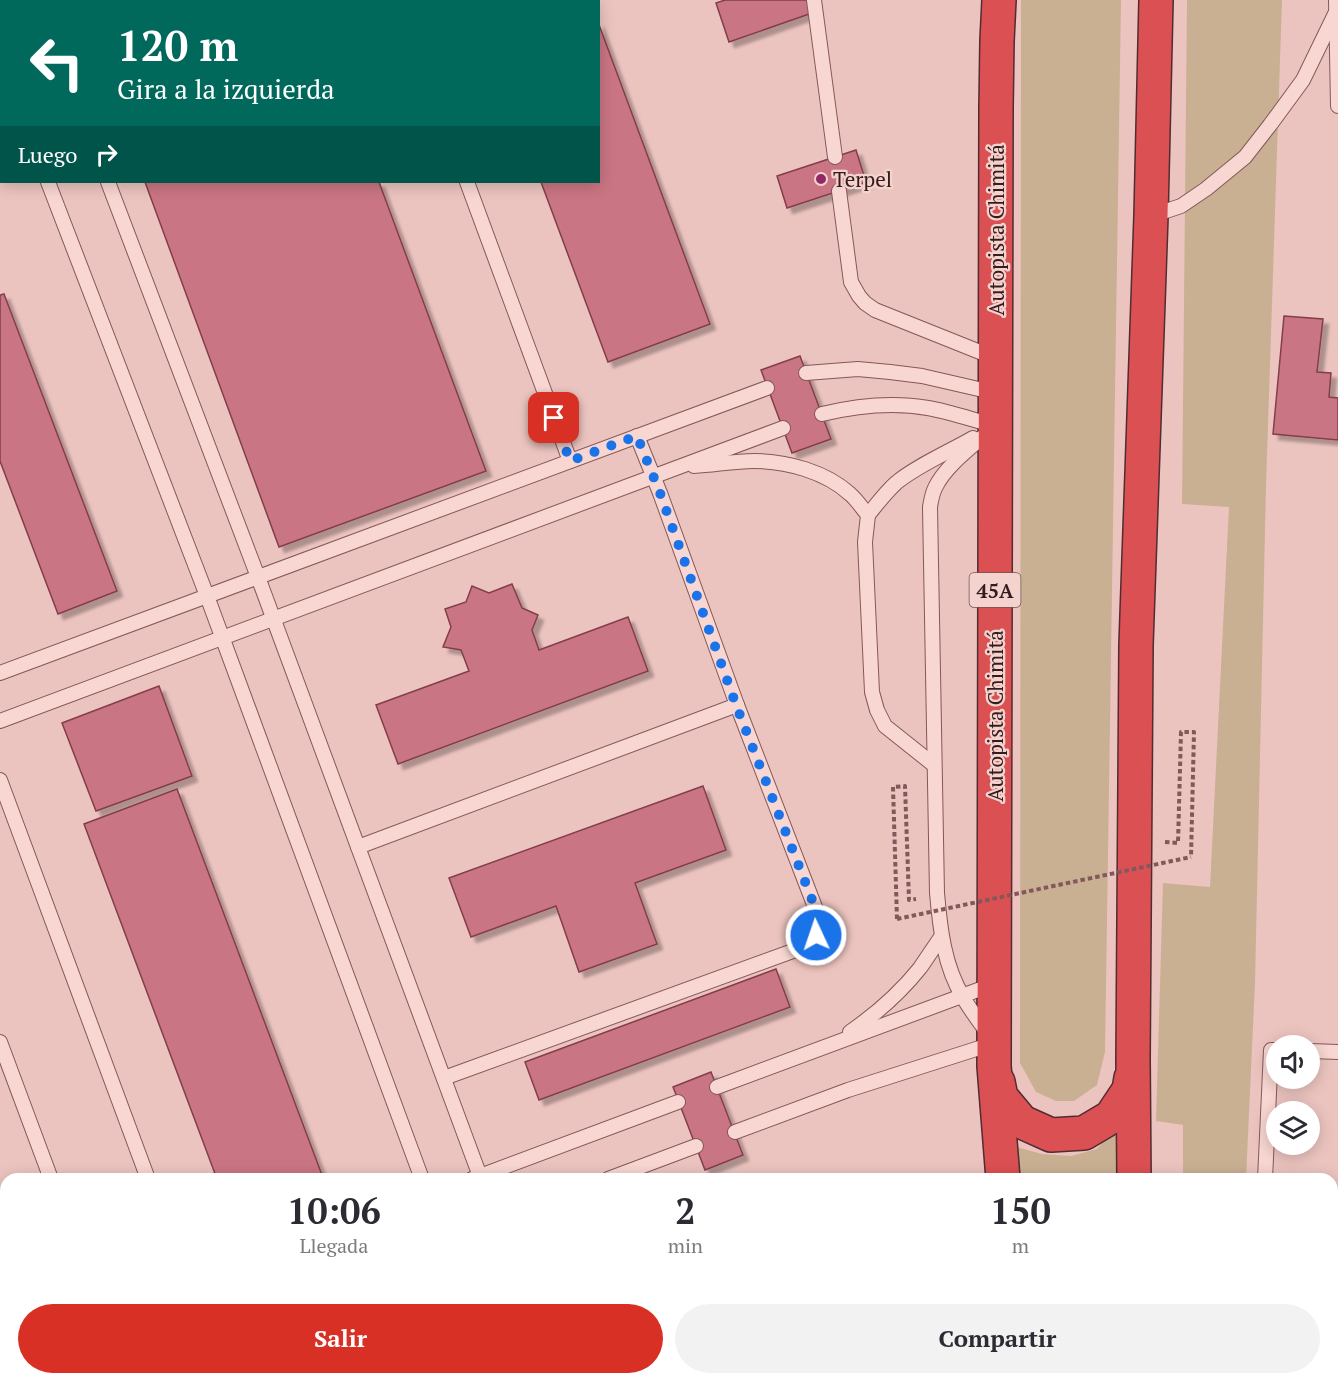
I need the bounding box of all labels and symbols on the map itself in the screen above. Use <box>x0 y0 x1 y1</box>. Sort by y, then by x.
street label: Autopista Chimitá <box>982 144 1010 316</box>
place label: Terpel <box>833 165 892 193</box>
marker: Terpel <box>814 172 828 186</box>
pin <box>528 392 579 443</box>
road number: 45A <box>970 573 1020 607</box>
street label: Autopista Chimitá <box>981 630 1009 802</box>
position arrow <box>784 903 848 967</box>

